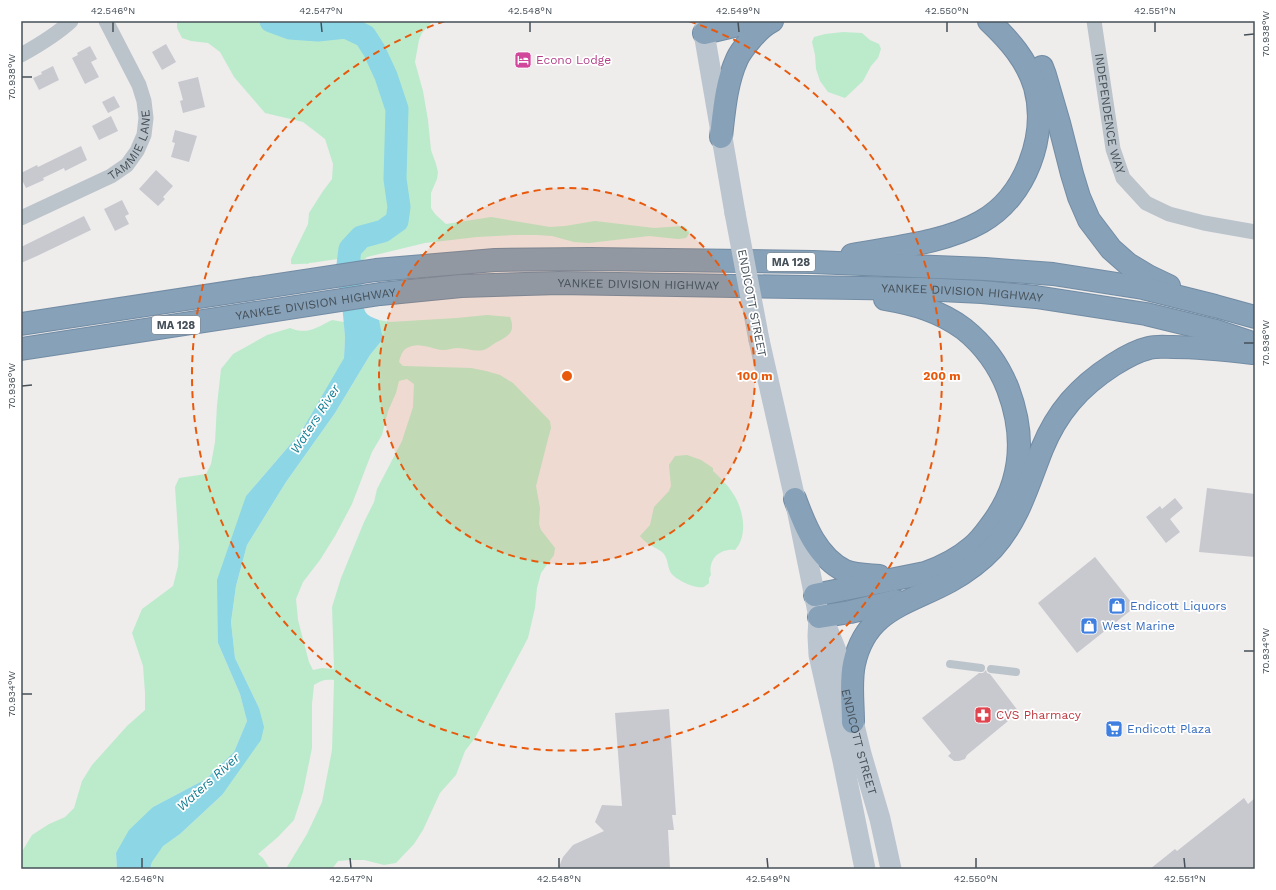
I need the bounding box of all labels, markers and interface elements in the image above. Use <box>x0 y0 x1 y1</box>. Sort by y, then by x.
text: 42.546°N <box>91 5 135 16</box>
text: 42.547°N <box>299 5 343 16</box>
text: 42.548°N <box>508 5 552 16</box>
text: 42.549°N <box>716 5 760 16</box>
text: 42.550°N <box>925 5 969 16</box>
text: 42.551°N <box>1134 5 1176 16</box>
text: 70.938°W <box>1260 11 1271 57</box>
hotel icon: Econo Lodge <box>513 50 533 70</box>
street label: INDEPENDENCE WAY <box>1092 52 1128 176</box>
place label: Econo Lodge <box>536 53 611 67</box>
text: 70.938°W <box>6 54 17 100</box>
street label: TAMMIE LANE <box>105 109 153 183</box>
street label: ENDICOTT STREET <box>735 248 769 358</box>
road number: MA 128 <box>767 253 815 271</box>
street label: YANKEE DIVISION HIGHWAY <box>557 276 719 293</box>
street label: YANKEE DIVISION HIGHWAY <box>881 281 1044 305</box>
street label: YANKEE DIVISION HIGHWAY <box>235 285 396 323</box>
road number: MA 128 <box>152 316 200 334</box>
text: 70.936°W <box>1260 320 1271 366</box>
text: 70.936°W <box>6 363 17 409</box>
centre of rings <box>560 369 574 383</box>
text: 100 m <box>737 369 773 383</box>
text: 200 m <box>923 369 961 383</box>
water label: Waters River <box>287 381 343 456</box>
shop icon: Endicott Liquors <box>1107 596 1127 616</box>
place label: Endicott Liquors <box>1130 599 1226 613</box>
shop icon: West Marine <box>1079 616 1099 636</box>
place label: West Marine <box>1102 619 1175 633</box>
text: 70.934°W <box>1260 628 1271 674</box>
text: 70.934°W <box>6 671 17 717</box>
street label: ENDICOTT STREET <box>838 687 880 796</box>
pharmacy icon: CVS Pharmacy <box>973 705 993 725</box>
place label: CVS Pharmacy <box>996 708 1082 722</box>
supermarket icon: Endicott Plaza <box>1104 719 1124 739</box>
place label: Endicott Plaza <box>1127 722 1211 736</box>
water label: Waters River <box>174 749 243 814</box>
text: 42.546°N <box>120 873 164 884</box>
text: 42.547°N <box>329 873 373 884</box>
text: 42.548°N <box>537 873 581 884</box>
text: 42.549°N <box>746 873 790 884</box>
text: 42.550°N <box>954 873 998 884</box>
text: 42.551°N <box>1164 873 1206 884</box>

